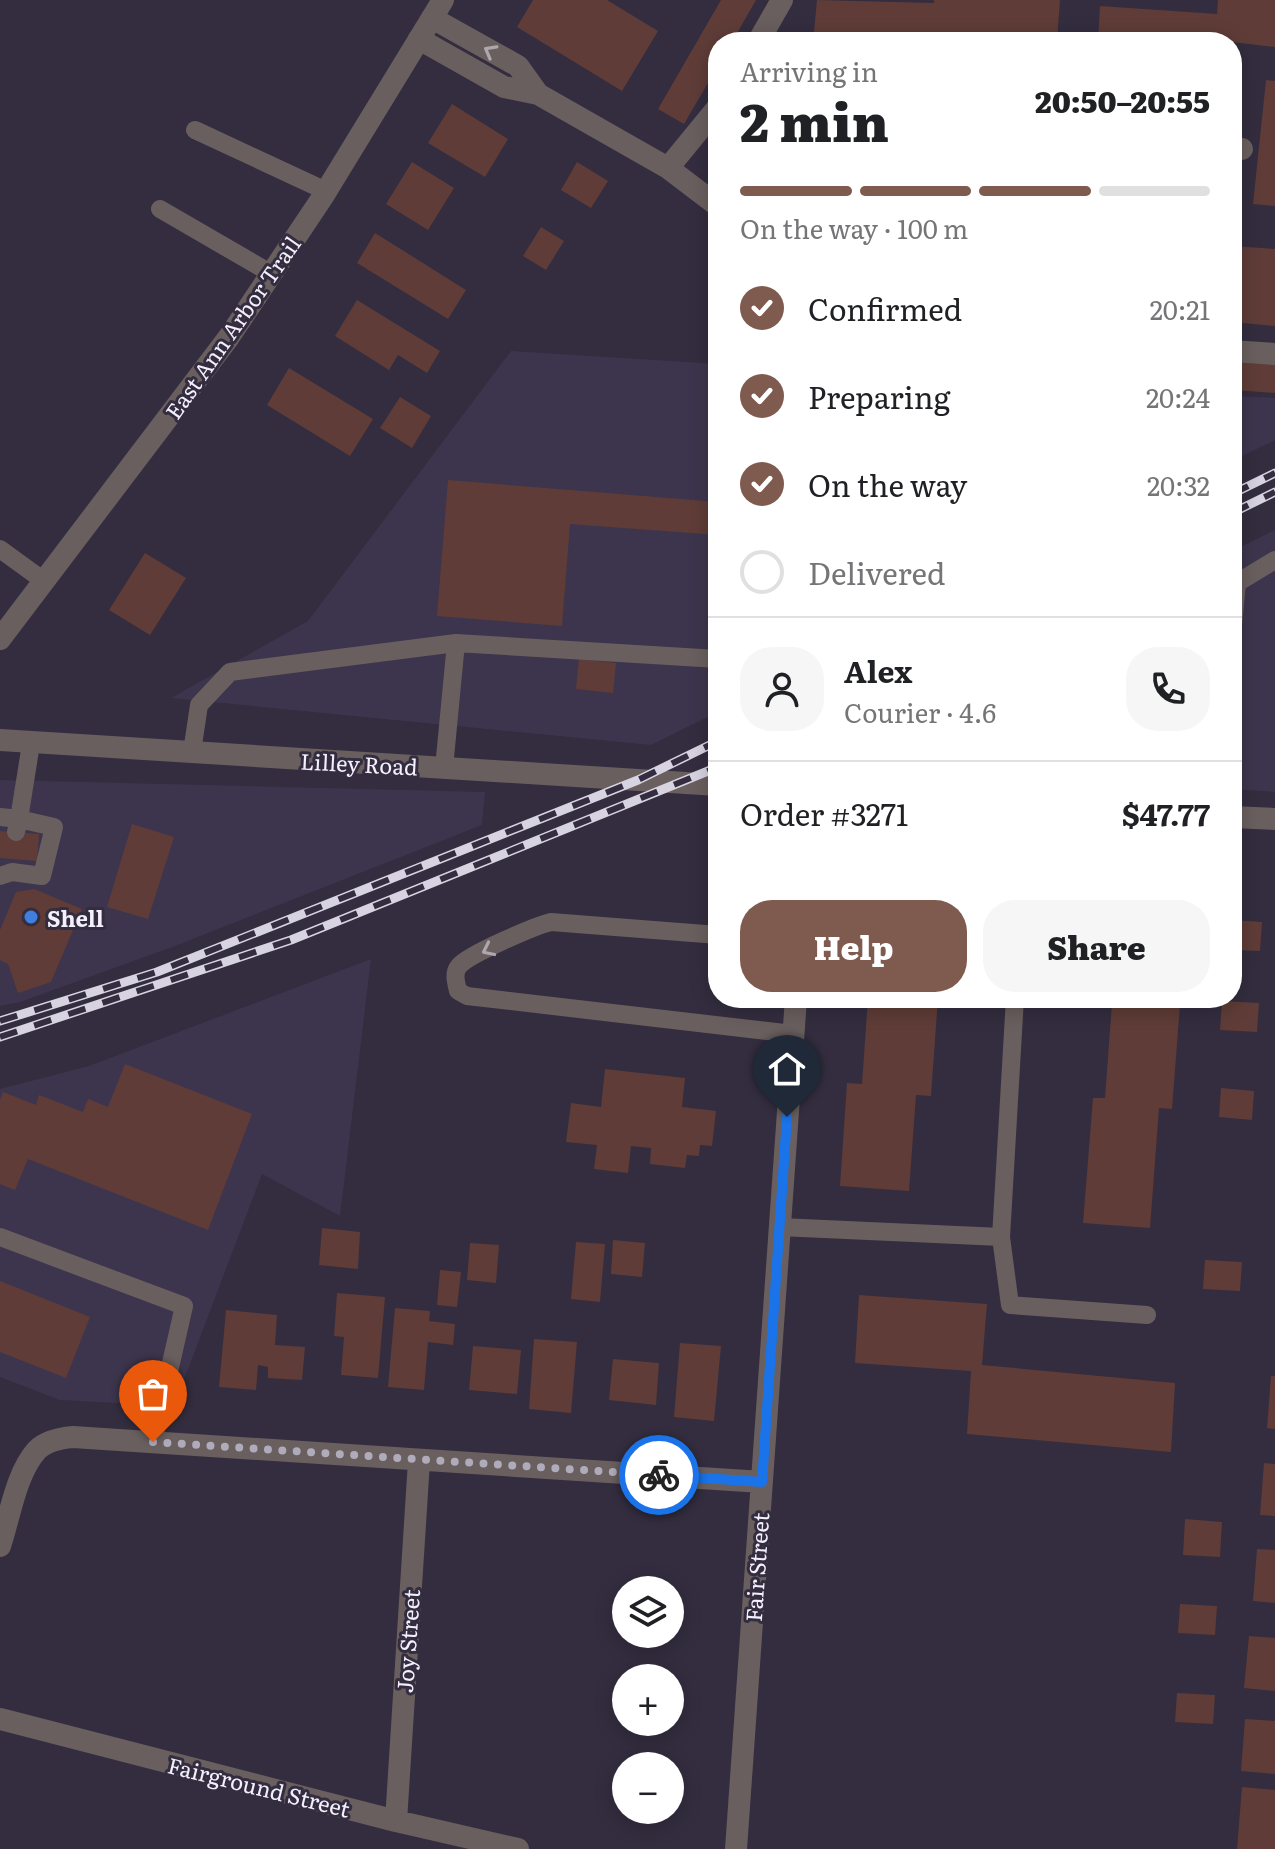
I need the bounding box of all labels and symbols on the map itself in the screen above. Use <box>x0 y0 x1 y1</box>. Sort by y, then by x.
one-way arrow <box>484 45 498 60</box>
street label: East Ann Arbor Trail <box>156 229 308 425</box>
street label: Lilley Road <box>300 743 418 783</box>
place label: Shell <box>47 901 104 934</box>
marker: Shell <box>22 908 40 926</box>
one-way arrow <box>481 940 496 955</box>
pin <box>753 1035 821 1117</box>
pin <box>119 1360 187 1442</box>
courier <box>619 1435 699 1515</box>
street label: Fair Street <box>736 1511 776 1623</box>
street label: Joy Street <box>387 1588 427 1694</box>
street label: Fairground Street <box>164 1747 354 1825</box>

